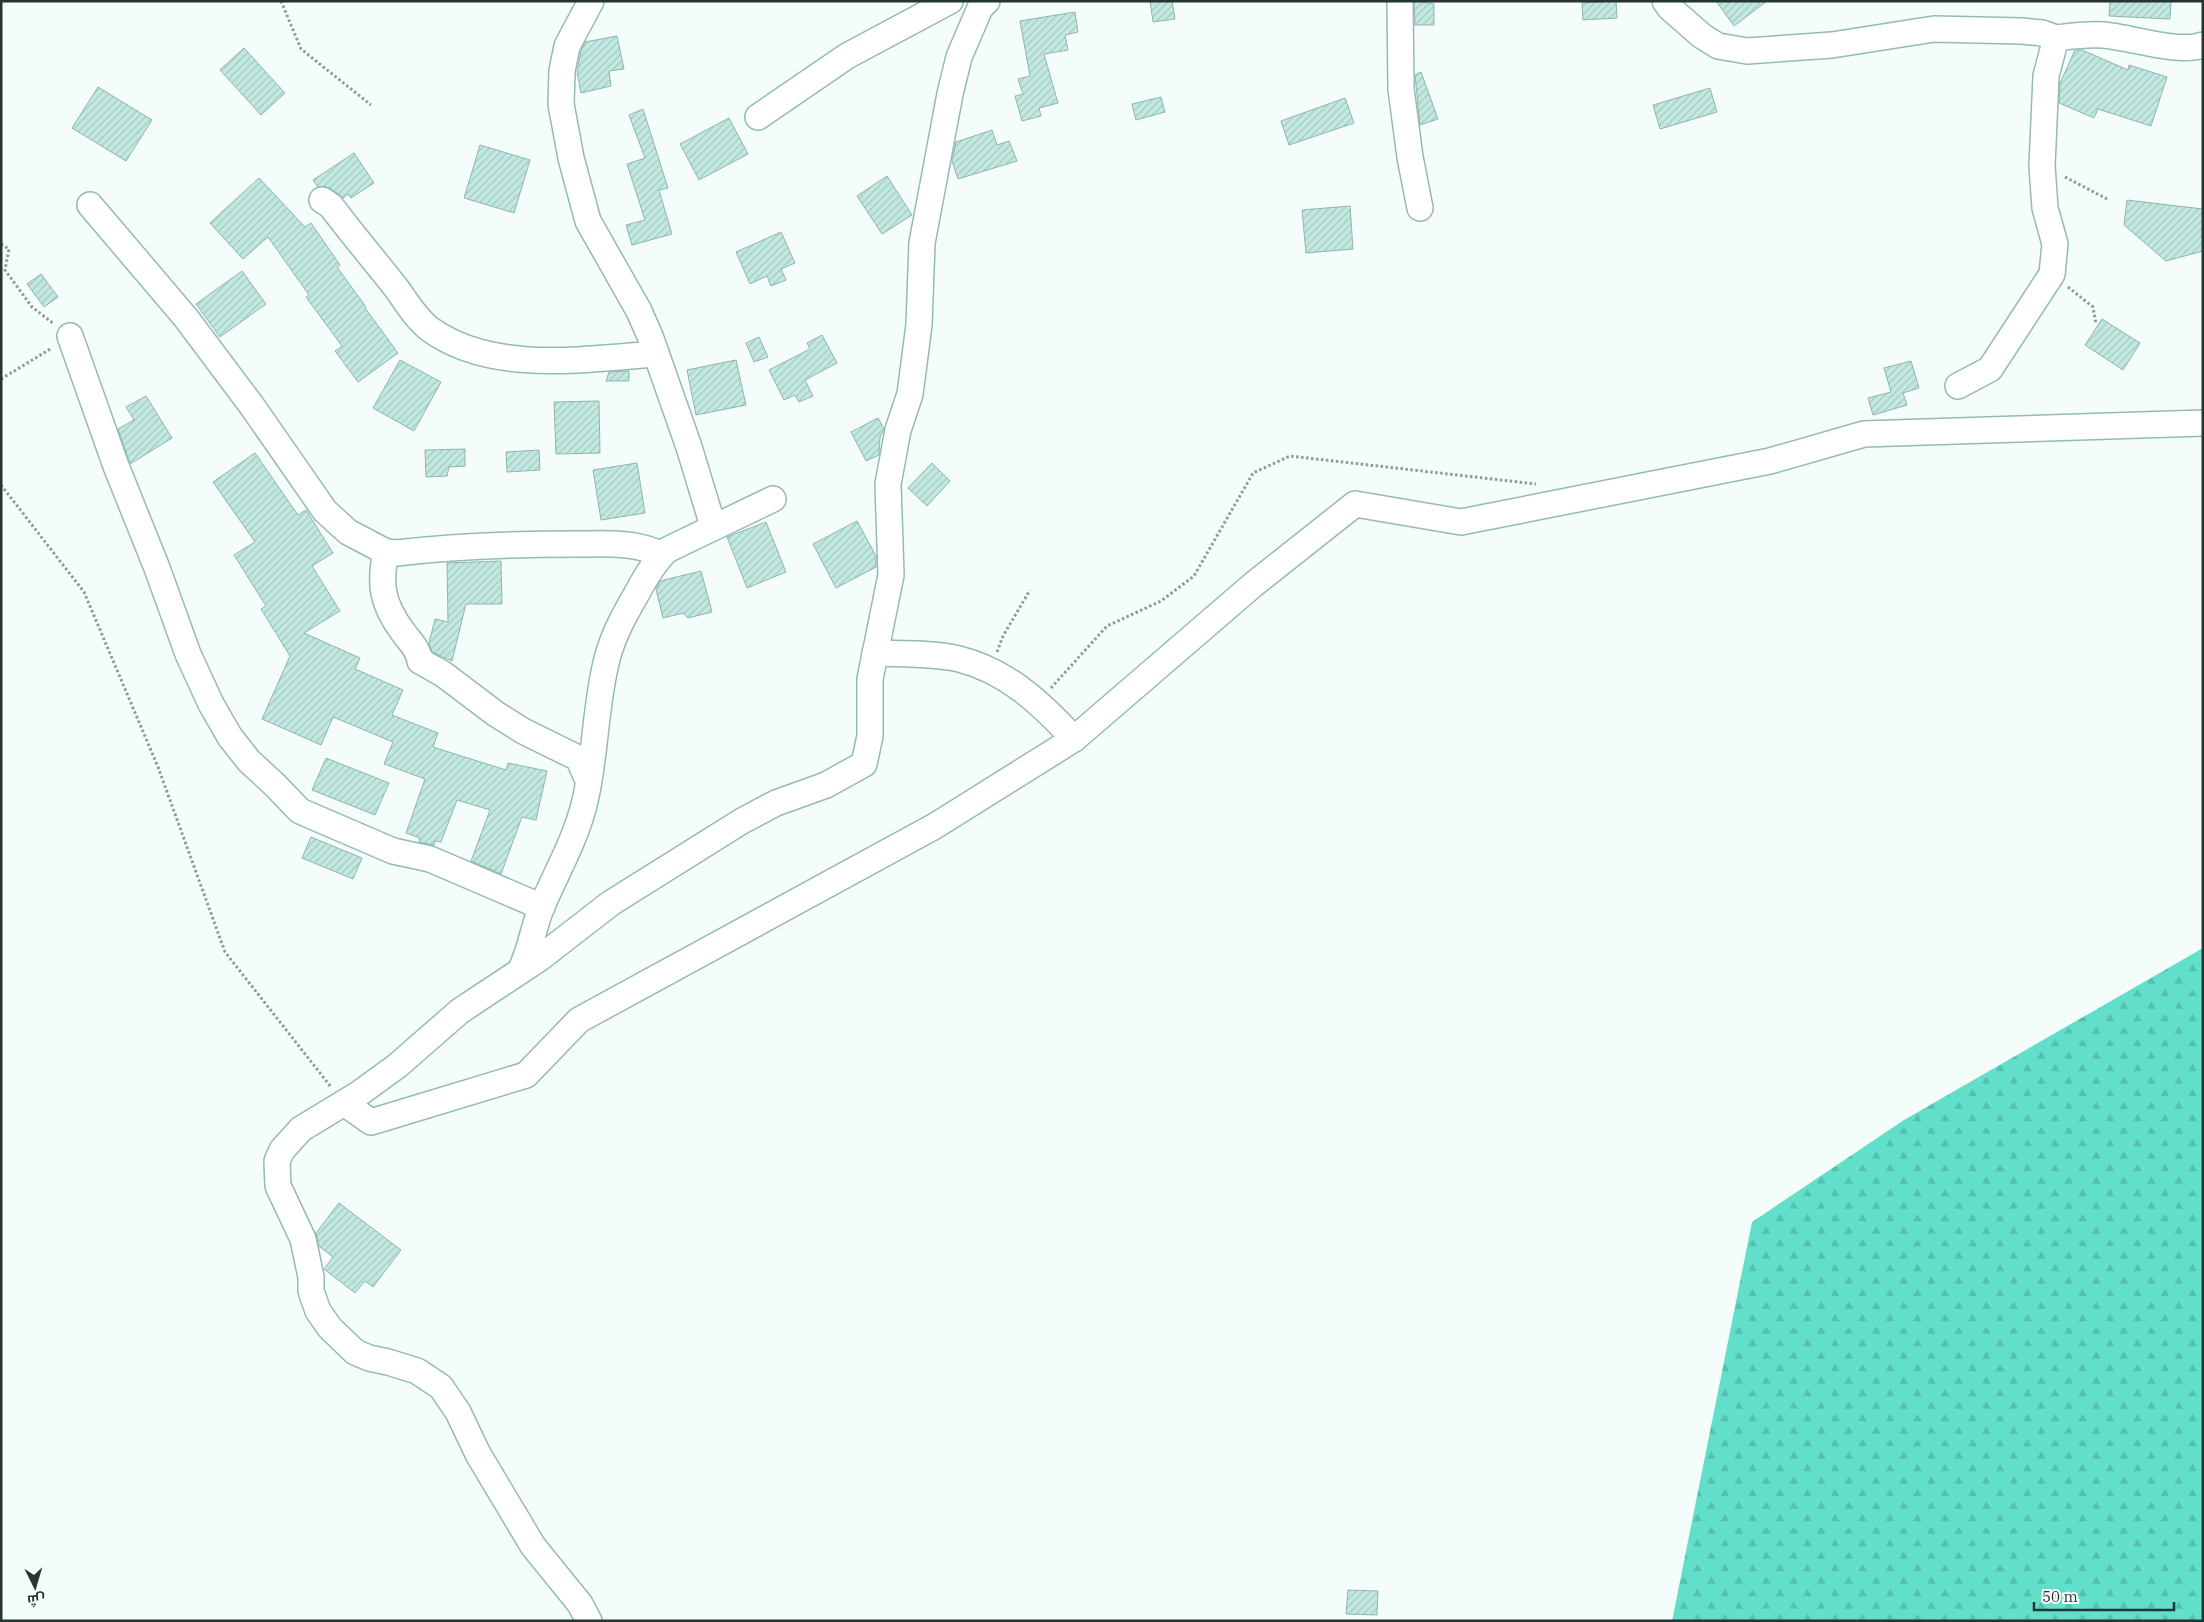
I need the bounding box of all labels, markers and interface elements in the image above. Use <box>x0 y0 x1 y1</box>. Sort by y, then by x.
north arrow <box>10 1562 60 1612</box>
scale bar <box>2034 1580 2174 1612</box>
text: 50 m <box>2042 1587 2078 1606</box>
text: ش <box>26 1590 46 1610</box>

